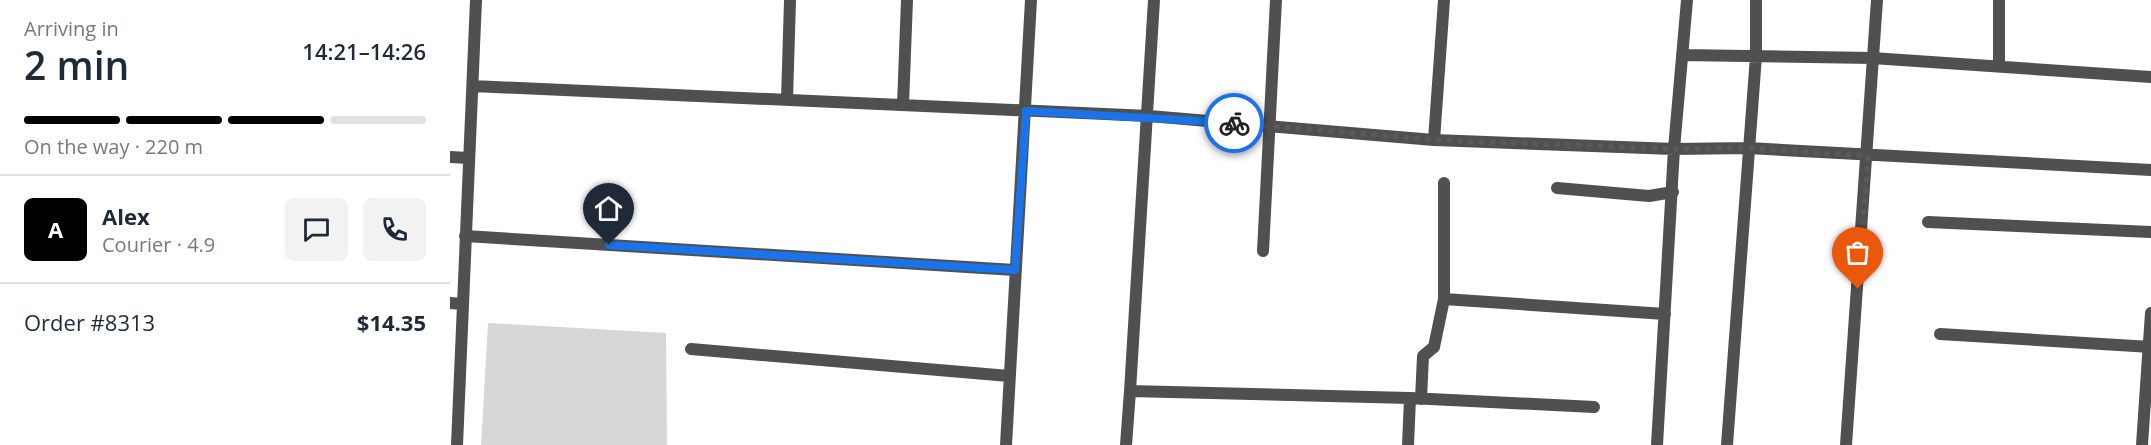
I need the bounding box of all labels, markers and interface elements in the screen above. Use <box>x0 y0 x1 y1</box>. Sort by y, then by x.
text: Arriving in <box>24 15 119 42</box>
text: 14:21–14:26 <box>302 36 426 66</box>
text: 2 min <box>24 38 129 91</box>
courier <box>1204 93 1264 153</box>
icon: bike <box>1218 107 1251 140</box>
text: On the way · 220 m <box>24 133 203 160</box>
pin <box>583 183 634 245</box>
icon: home <box>592 192 625 225</box>
button: chat <box>285 198 348 261</box>
button: phone <box>363 198 426 261</box>
text: Alex <box>102 201 150 231</box>
text: A <box>48 214 63 244</box>
pin <box>1832 227 1883 289</box>
text: Courier · 4.9 <box>102 231 215 258</box>
icon: bag <box>1841 236 1874 269</box>
text: Order #8313 <box>24 307 155 337</box>
text: $14.35 <box>357 307 426 337</box>

